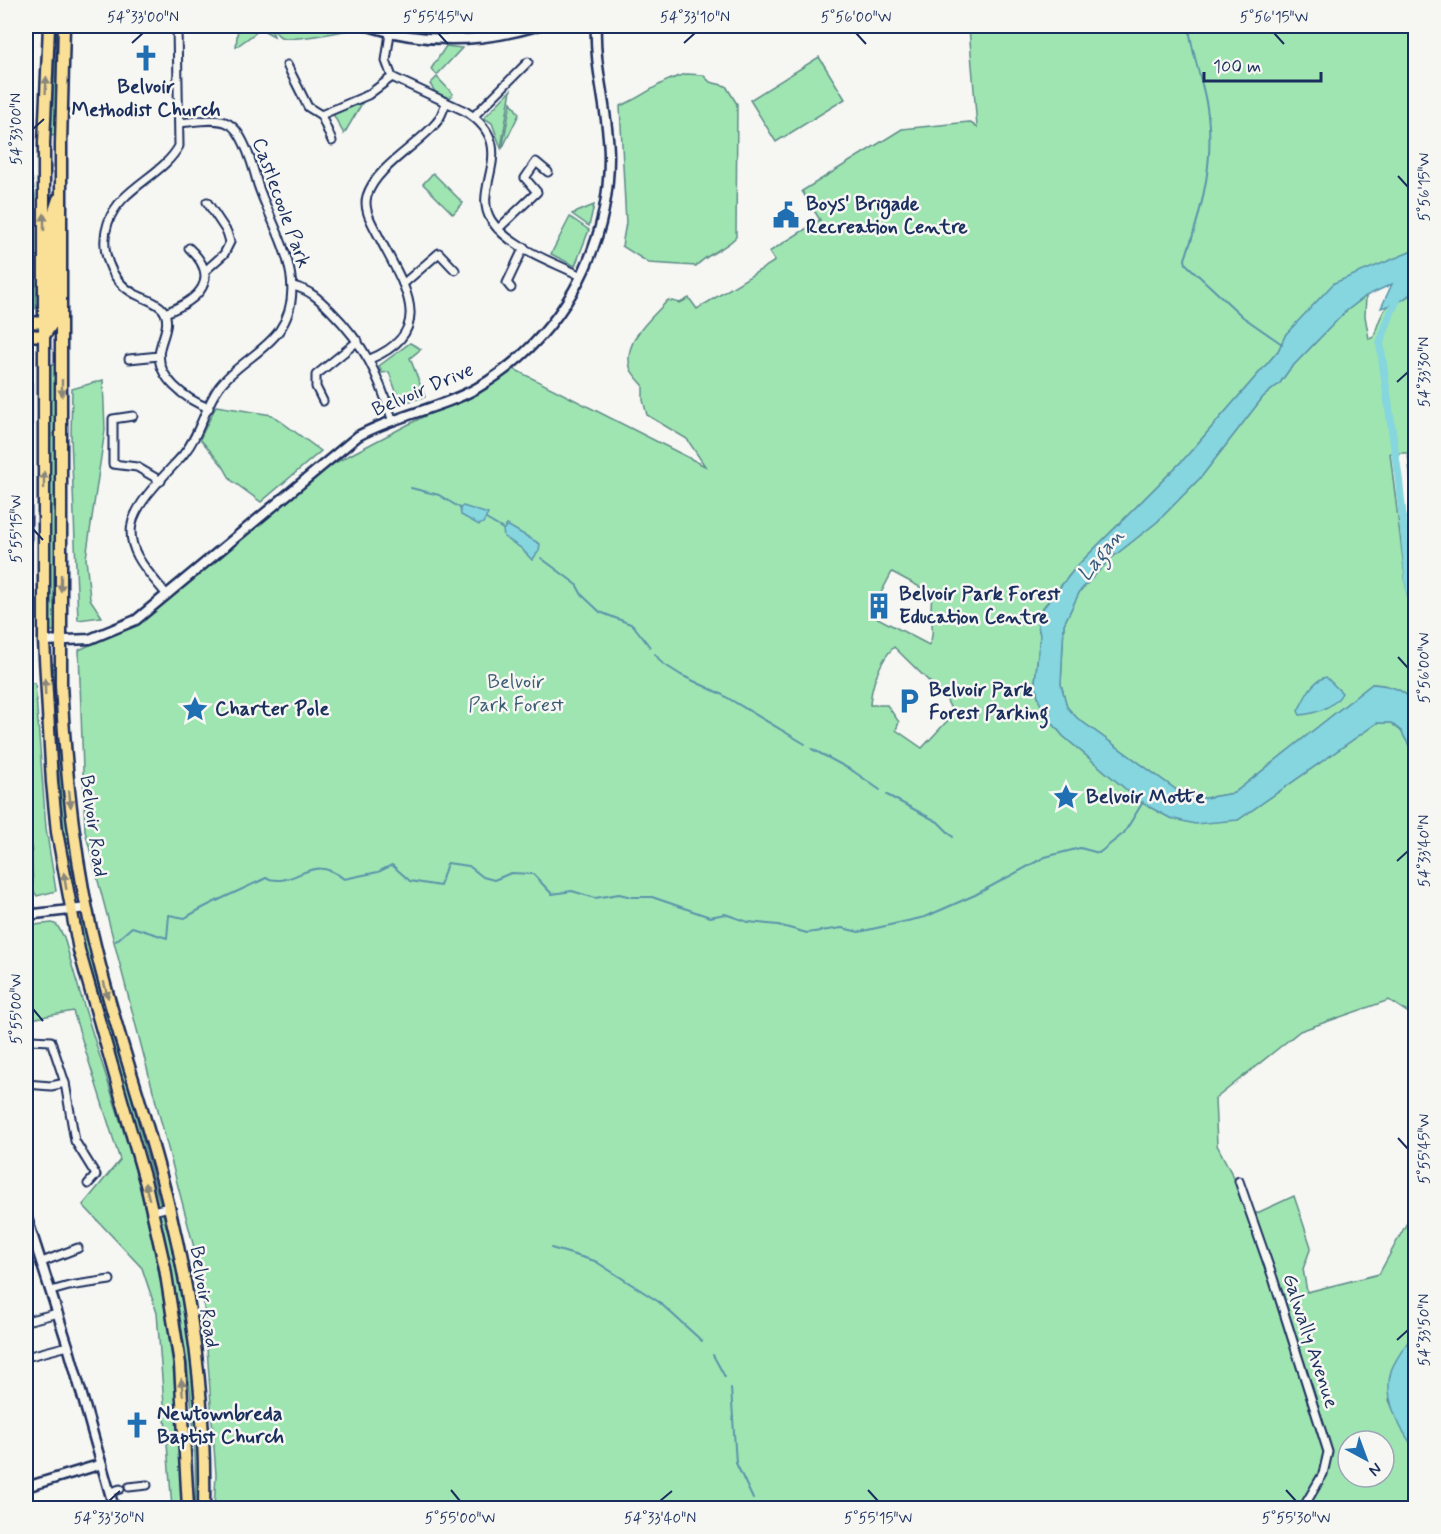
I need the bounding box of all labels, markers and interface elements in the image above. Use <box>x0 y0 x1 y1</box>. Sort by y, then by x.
text: 54°33'00"N <box>107 8 179 28</box>
text: 5°55'45"W <box>403 8 473 28</box>
text: 54°33'10"N <box>660 8 730 28</box>
text: 5°56'00"W <box>821 8 891 28</box>
text: 5°56'15"W <box>1240 8 1308 28</box>
church icon: Belvoir Methodist Church <box>131 43 161 73</box>
scale bar <box>1204 45 1321 83</box>
text: 100 m <box>1213 55 1261 79</box>
place label: Belvoir Methodist Church <box>71 74 221 124</box>
one-way arrow <box>42 75 51 94</box>
text: 54°33'00"N <box>7 93 27 165</box>
street label: Castlecoole Park <box>245 134 317 272</box>
text: 5°56'15"W <box>1415 153 1435 221</box>
place label: Boys' Brigade Recreation Centre <box>806 191 968 241</box>
public building icon: Boys' Brigade Recreation Centre <box>771 200 801 230</box>
one-way arrow <box>39 212 49 231</box>
text: 54°33'30"N <box>1415 337 1435 407</box>
street label: Belvoir Drive <box>368 356 478 424</box>
one-way arrow <box>57 378 66 397</box>
one-way arrow <box>39 470 49 489</box>
text: 5°55'15"W <box>7 495 27 563</box>
water label: Lagan <box>1071 522 1133 588</box>
one-way arrow <box>56 573 66 592</box>
place label: Belvoir Park Forest Education Centre <box>899 581 1061 631</box>
building icon: Belvoir Park Forest Education Centre <box>864 591 894 621</box>
text: 5°56'00"W <box>1415 633 1435 703</box>
park label: Belvoir Park Forest <box>468 669 564 719</box>
one-way arrow <box>40 677 50 696</box>
place label: Belvoir Park Forest Parking <box>929 677 1049 729</box>
parking icon: Belvoir Park Forest Parking <box>894 686 924 716</box>
place icon: Charter Pole <box>180 694 210 724</box>
place label: Charter Pole <box>215 696 329 723</box>
street label: Belvoir Road <box>72 773 114 879</box>
place icon: Belvoir Motte <box>1051 782 1081 812</box>
place label: Belvoir Motte <box>1086 784 1205 811</box>
one-way arrow <box>65 789 75 808</box>
text: 54°33'40"N <box>1415 815 1435 887</box>
one-way arrow <box>61 871 70 890</box>
text: 5°55'00"W <box>7 974 27 1044</box>
one-way arrow <box>102 981 112 999</box>
text: 5°55'45"W <box>1415 1114 1435 1184</box>
one-way arrow <box>142 1181 152 1200</box>
street label: Belvoir Road <box>183 1244 225 1350</box>
street label: Galwally Avenue <box>1275 1270 1345 1412</box>
text: 54°33'50"N <box>1415 1294 1435 1366</box>
one-way arrow <box>177 1378 187 1397</box>
place label: Newtownbreda Baptist Church <box>157 1401 284 1451</box>
church icon: Newtownbreda Baptist Church <box>122 1410 152 1440</box>
north arrow <box>1336 1429 1396 1489</box>
text: N <box>1364 1458 1386 1481</box>
text: 54°33'30"N <box>74 1509 144 1529</box>
text: 5°55'00"W <box>425 1509 495 1529</box>
text: 54°33'40"N <box>624 1509 696 1529</box>
text: 5°55'15"W <box>844 1509 912 1529</box>
text: 5°55'30"W <box>1262 1509 1330 1529</box>

